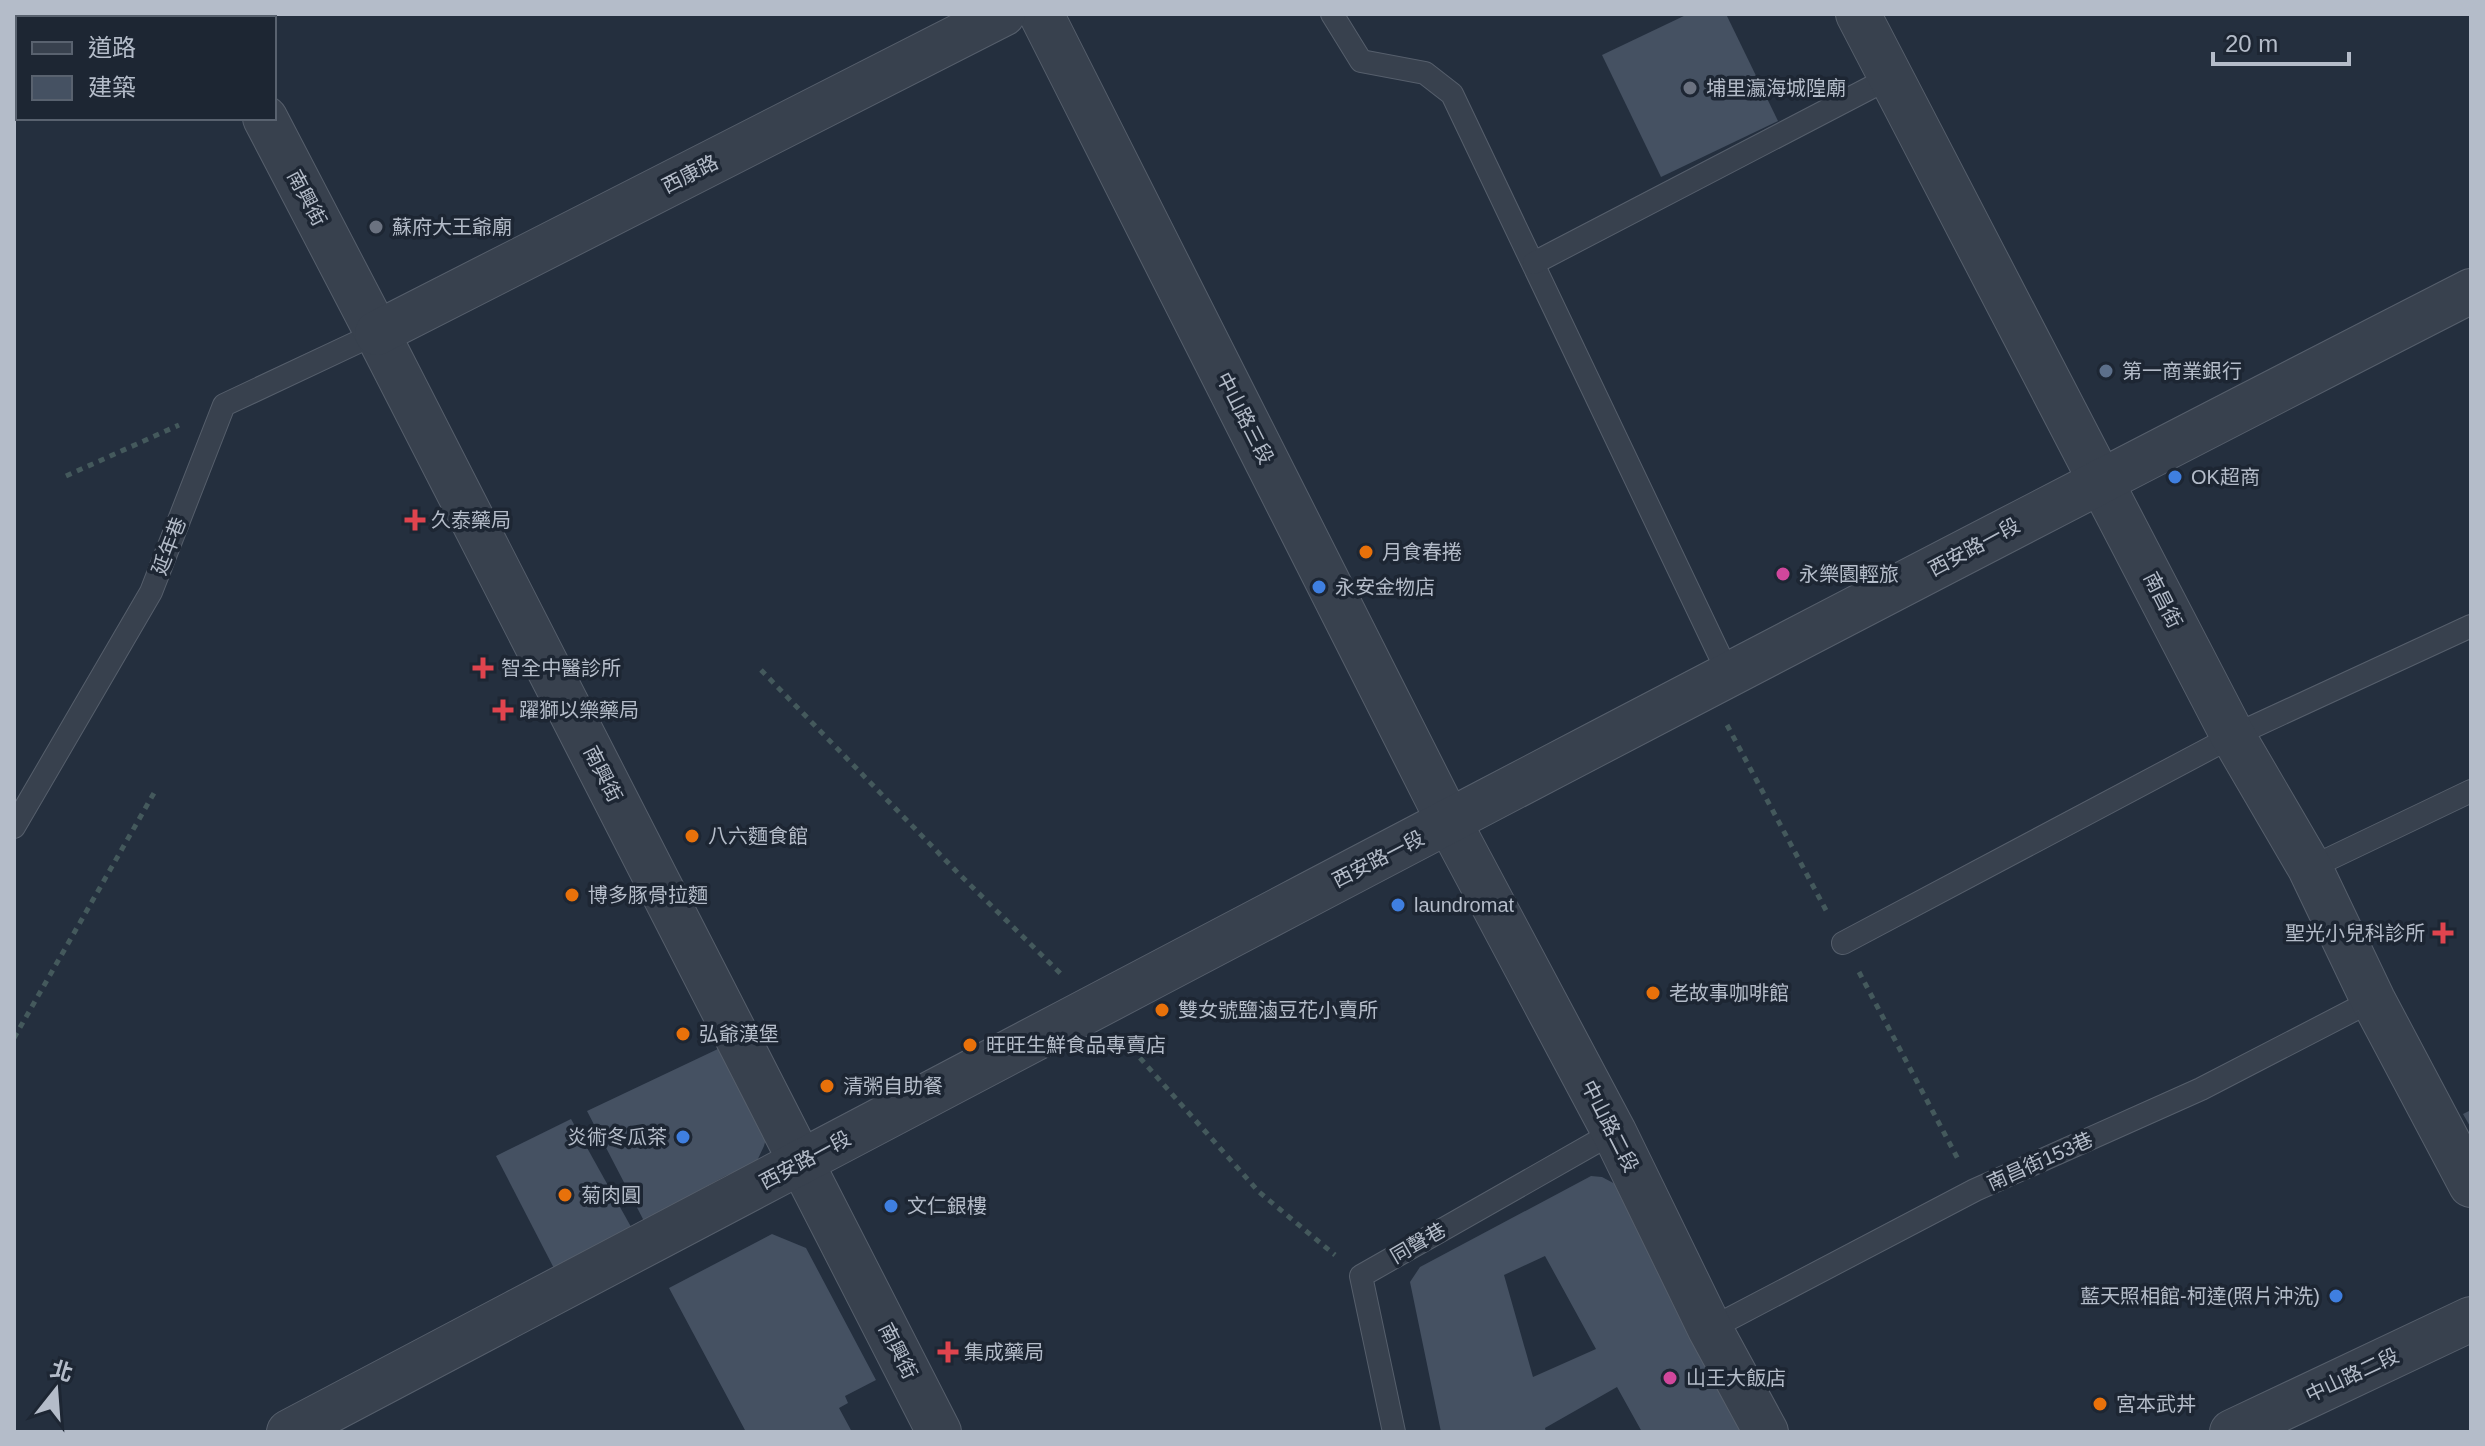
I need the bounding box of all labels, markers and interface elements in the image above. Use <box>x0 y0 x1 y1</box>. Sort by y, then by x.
legend <box>16 16 276 120</box>
scale bar <box>2213 16 2349 66</box>
text: 20 m <box>2225 30 2278 57</box>
text: 道路 <box>88 34 136 61</box>
text: 建築 <box>88 74 136 101</box>
place label: 埔里瀛海城隍廟 <box>1706 77 1846 99</box>
marker: 埔里瀛海城隍廟 <box>1681 79 1699 97</box>
street label: 西康路 <box>658 151 722 197</box>
street label: 南興街 <box>283 166 331 230</box>
place label: 蘇府大王爺廟 <box>392 216 512 238</box>
marker: 蘇府大王爺廟 <box>367 218 385 236</box>
place label: 第一商業銀行 <box>2122 360 2242 382</box>
marker: 第一商業銀行 <box>2097 362 2115 380</box>
street label: 中山路三段 <box>1212 368 1278 468</box>
place label: OK超商 <box>2191 466 2260 488</box>
marker: OK超商 <box>2166 468 2184 486</box>
place label: 久泰藥局 <box>431 509 511 531</box>
marker: 久泰藥局 <box>406 511 424 529</box>
street label: 延年巷 <box>148 514 190 578</box>
street label: 西安路一段 <box>1925 514 2023 580</box>
place label: 月食春捲 <box>1382 541 1462 563</box>
marker: 月食春捲 <box>1357 543 1375 561</box>
place label: 永樂園輕旅 <box>1799 563 1899 585</box>
marker: 永樂園輕旅 <box>1774 565 1792 583</box>
street label: 南昌街 <box>2140 568 2186 632</box>
place label: 永安金物店 <box>1335 576 1435 598</box>
marker: 永安金物店 <box>1310 578 1328 596</box>
marker: 智全中醫診所 <box>472 657 494 679</box>
place label: 智全中醫診所 <box>501 657 621 679</box>
place label: 躍獅以樂藥局 <box>519 699 639 721</box>
marker: 躍獅以樂藥局 <box>494 701 512 719</box>
street label: 南興街 <box>580 742 626 806</box>
place label: 八六麵食館 <box>708 825 808 847</box>
street label: 西安路一段 <box>1328 826 1428 892</box>
marker: 八六麵食館 <box>683 827 701 845</box>
place label: 博多豚骨拉麵 <box>588 884 708 906</box>
marker: 博多豚骨拉麵 <box>563 886 581 904</box>
place label: laundromat <box>1414 894 1515 916</box>
marker: laundromat <box>1389 896 1407 914</box>
place label: 聖光小兒科診所 <box>2285 922 2425 944</box>
marker: 聖光小兒科診所 <box>2432 922 2454 944</box>
place label: 老故事咖啡館 <box>1669 982 1789 1004</box>
marker: 老故事咖啡館 <box>1644 984 1662 1002</box>
place label: 雙女號鹽滷豆花小賣所 <box>1178 999 1378 1021</box>
marker: 雙女號鹽滷豆花小賣所 <box>1153 1001 1171 1019</box>
place label: 弘爺漢堡 <box>699 1023 779 1045</box>
marker: 弘爺漢堡 <box>674 1025 692 1043</box>
place label: 旺旺生鮮食品專賣店 <box>986 1034 1166 1056</box>
marker: 旺旺生鮮食品專賣店 <box>961 1036 979 1054</box>
place label: 清粥自助餐 <box>843 1075 943 1097</box>
street label: 中山路二段 <box>1577 1076 1643 1176</box>
marker: 清粥自助餐 <box>818 1077 836 1095</box>
place label: 炎術冬瓜茶 <box>567 1126 667 1148</box>
street label: 西安路一段 <box>756 1127 854 1193</box>
marker: 炎術冬瓜茶 <box>674 1128 692 1146</box>
street label: 南昌街153巷 <box>1984 1128 2096 1194</box>
place label: 菊肉圓 <box>581 1184 641 1206</box>
marker: 菊肉圓 <box>556 1186 574 1204</box>
place label: 文仁銀樓 <box>907 1195 987 1217</box>
marker: 文仁銀樓 <box>882 1197 900 1215</box>
street label: 同聲巷 <box>1387 1218 1449 1268</box>
place label: 藍天照相館-柯達(照片沖洗) <box>2080 1285 2320 1307</box>
marker: 藍天照相館-柯達(照片沖洗) <box>2327 1287 2345 1305</box>
street label: 南興街 <box>875 1319 921 1383</box>
place label: 集成藥局 <box>964 1341 1044 1363</box>
marker: 集成藥局 <box>939 1343 957 1361</box>
street label: 中山路二段 <box>2302 1344 2402 1406</box>
north arrow <box>16 1350 96 1430</box>
text: 北 <box>48 1356 76 1387</box>
place label: 山王大飯店 <box>1686 1367 1786 1389</box>
marker: 山王大飯店 <box>1661 1369 1679 1387</box>
place label: 宮本武丼 <box>2116 1393 2196 1415</box>
marker: 宮本武丼 <box>2091 1395 2109 1413</box>

